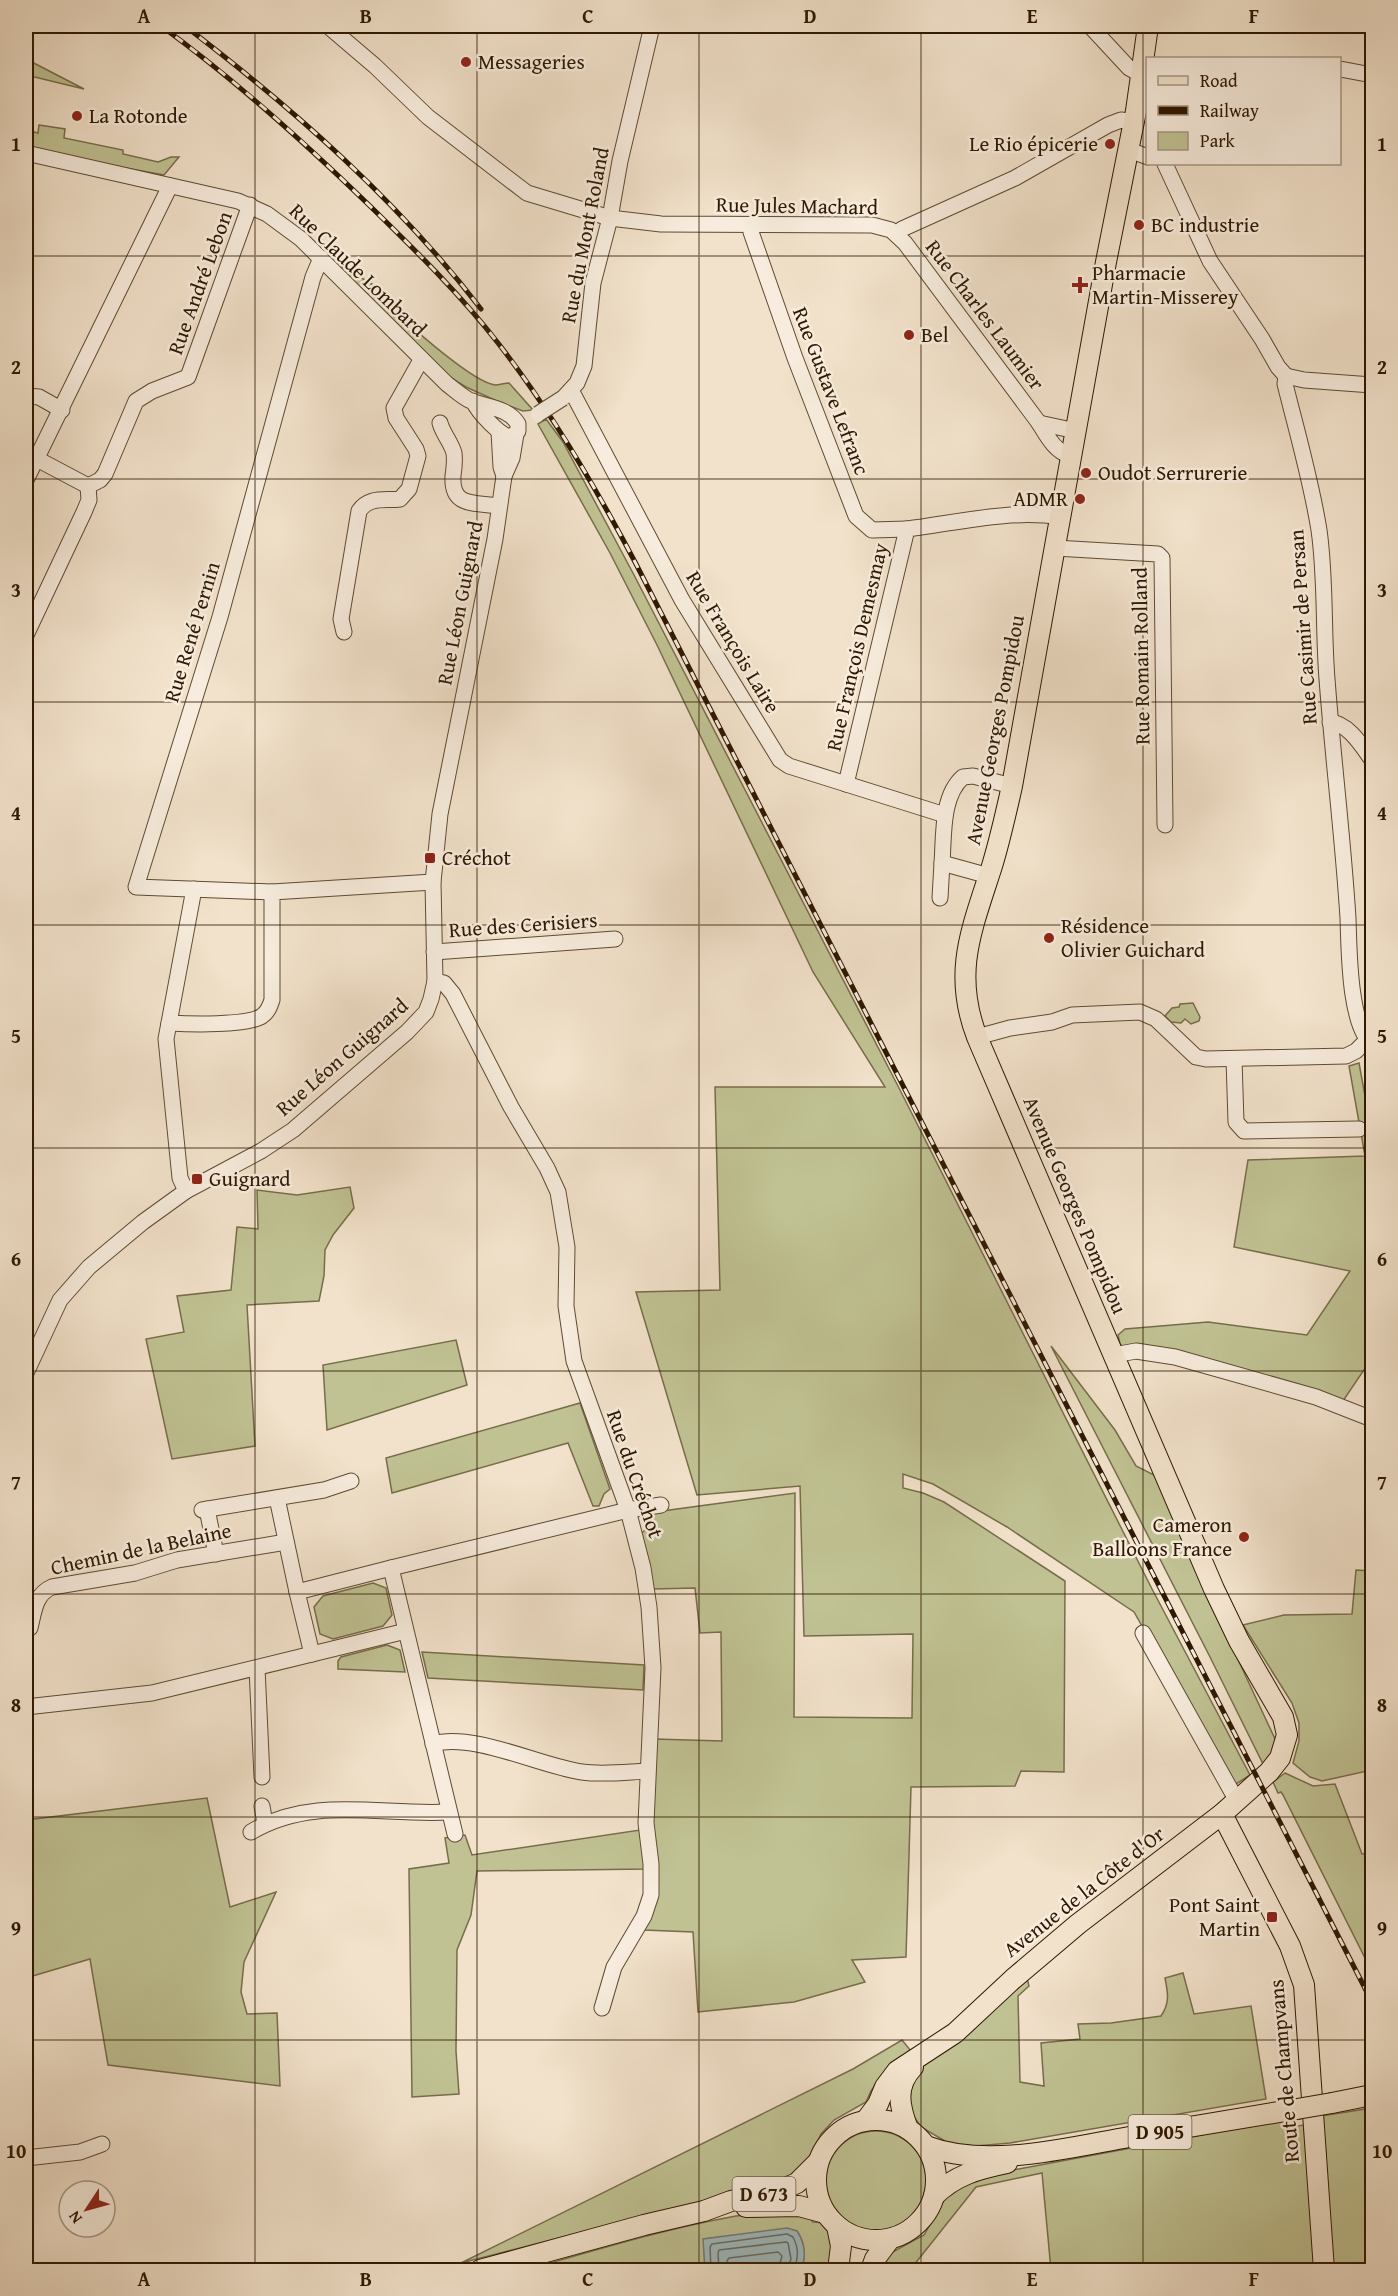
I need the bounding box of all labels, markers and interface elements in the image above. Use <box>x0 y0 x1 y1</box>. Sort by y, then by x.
text: A <box>138 1 151 30</box>
text: B <box>360 1 372 30</box>
text: C <box>582 1 594 30</box>
text: D <box>803 1 817 30</box>
text: E <box>1027 1 1038 30</box>
text: F <box>1249 1 1259 30</box>
place label: Messageries <box>478 46 585 77</box>
marker: Messageries <box>459 55 473 69</box>
legend <box>1146 57 1341 165</box>
text: Road <box>1200 67 1238 94</box>
text: Railway <box>1200 97 1259 124</box>
place label: La Rotonde <box>89 100 188 131</box>
marker: La Rotonde <box>70 109 84 123</box>
text: Park <box>1200 127 1236 154</box>
place label: Le Rio épicerie <box>969 128 1098 159</box>
text: 1 <box>11 129 21 158</box>
text: 1 <box>1377 129 1387 158</box>
marker: Le Rio épicerie <box>1103 137 1117 151</box>
street label: Rue du Mont Roland <box>552 144 617 325</box>
street label: Rue Jules Machard <box>716 189 879 222</box>
street label: Rue Claude Lombard <box>283 196 435 344</box>
street label: Rue André Lebon <box>159 207 240 359</box>
place label: BC industrie <box>1151 209 1259 240</box>
marker: BC industrie <box>1132 218 1146 232</box>
street label: Rue Charles Laumier <box>918 233 1053 397</box>
place label: Pharmacie Martin-Misserey <box>1092 257 1239 312</box>
marker: Pharmacie Martin-Misserey <box>1073 278 1087 292</box>
street label: Rue Gustave Lefranc <box>785 302 878 479</box>
place label: Bel <box>921 319 949 350</box>
marker: Bel <box>902 328 916 342</box>
text: 2 <box>11 352 21 381</box>
text: 2 <box>1377 352 1387 381</box>
place label: Oudot Serrurerie <box>1098 457 1248 488</box>
marker: Oudot Serrurerie <box>1079 466 1093 480</box>
place label: ADMR <box>1013 483 1069 514</box>
marker: ADMR <box>1073 492 1087 506</box>
street label: Rue Léon Guignard <box>428 517 491 688</box>
street label: Rue Casimir de Persan <box>1280 528 1325 726</box>
street label: Rue François Demesmay <box>817 539 896 754</box>
street label: Rue René Pernin <box>155 558 228 706</box>
street label: Rue François Laire <box>679 565 788 719</box>
street label: Rue Romain Rolland <box>1123 566 1158 745</box>
text: 3 <box>11 575 21 604</box>
text: 3 <box>1377 575 1387 604</box>
street label: Avenue Georges Pompidou <box>957 612 1032 848</box>
text: 4 <box>11 798 21 827</box>
text: 4 <box>1377 798 1387 827</box>
place label: Créchot <box>442 842 511 873</box>
marker: Créchot <box>423 851 437 865</box>
street label: Rue des Cerisiers <box>448 904 598 945</box>
place label: Résidence Olivier Guichard <box>1061 910 1206 965</box>
marker: Résidence Olivier Guichard <box>1042 931 1056 945</box>
street label: Rue Léon Guignard <box>269 990 415 1123</box>
text: 5 <box>11 1021 21 1050</box>
text: 5 <box>1377 1021 1387 1050</box>
street label: Avenue Georges Pompidou <box>1016 1091 1136 1319</box>
place label: Guignard <box>209 1163 291 1194</box>
marker: Guignard <box>190 1172 204 1186</box>
text: 6 <box>11 1244 21 1273</box>
text: 6 <box>1377 1244 1387 1273</box>
street label: Rue du Créchot <box>599 1405 672 1543</box>
text: 7 <box>11 1467 21 1496</box>
text: 7 <box>1377 1467 1387 1496</box>
place label: Cameron Balloons France <box>1093 1509 1232 1564</box>
street label: Chemin de la Belaine <box>48 1514 234 1583</box>
marker: Cameron Balloons France <box>1237 1530 1251 1544</box>
text: 8 <box>11 1690 21 1719</box>
text: 8 <box>1377 1690 1387 1719</box>
street label: Avenue de la Côte d'Or <box>996 1818 1171 1965</box>
place label: Pont Saint Martin <box>1169 1889 1261 1944</box>
marker: Pont Saint Martin <box>1265 1910 1279 1924</box>
text: 9 <box>11 1913 21 1942</box>
text: 9 <box>1377 1913 1387 1942</box>
street label: Route de Champvans <box>1260 1978 1307 2164</box>
road number: D 905 <box>1128 2115 1192 2149</box>
text: 10 <box>6 2136 26 2165</box>
text: 10 <box>1372 2136 1392 2165</box>
road number: D 673 <box>732 2177 795 2211</box>
north arrow <box>57 2179 117 2239</box>
text: N <box>62 2206 88 2229</box>
text: A <box>138 2264 151 2293</box>
text: B <box>360 2264 372 2293</box>
text: C <box>582 2264 594 2293</box>
text: D <box>803 2264 817 2293</box>
text: E <box>1027 2264 1038 2293</box>
text: F <box>1249 2264 1259 2293</box>

